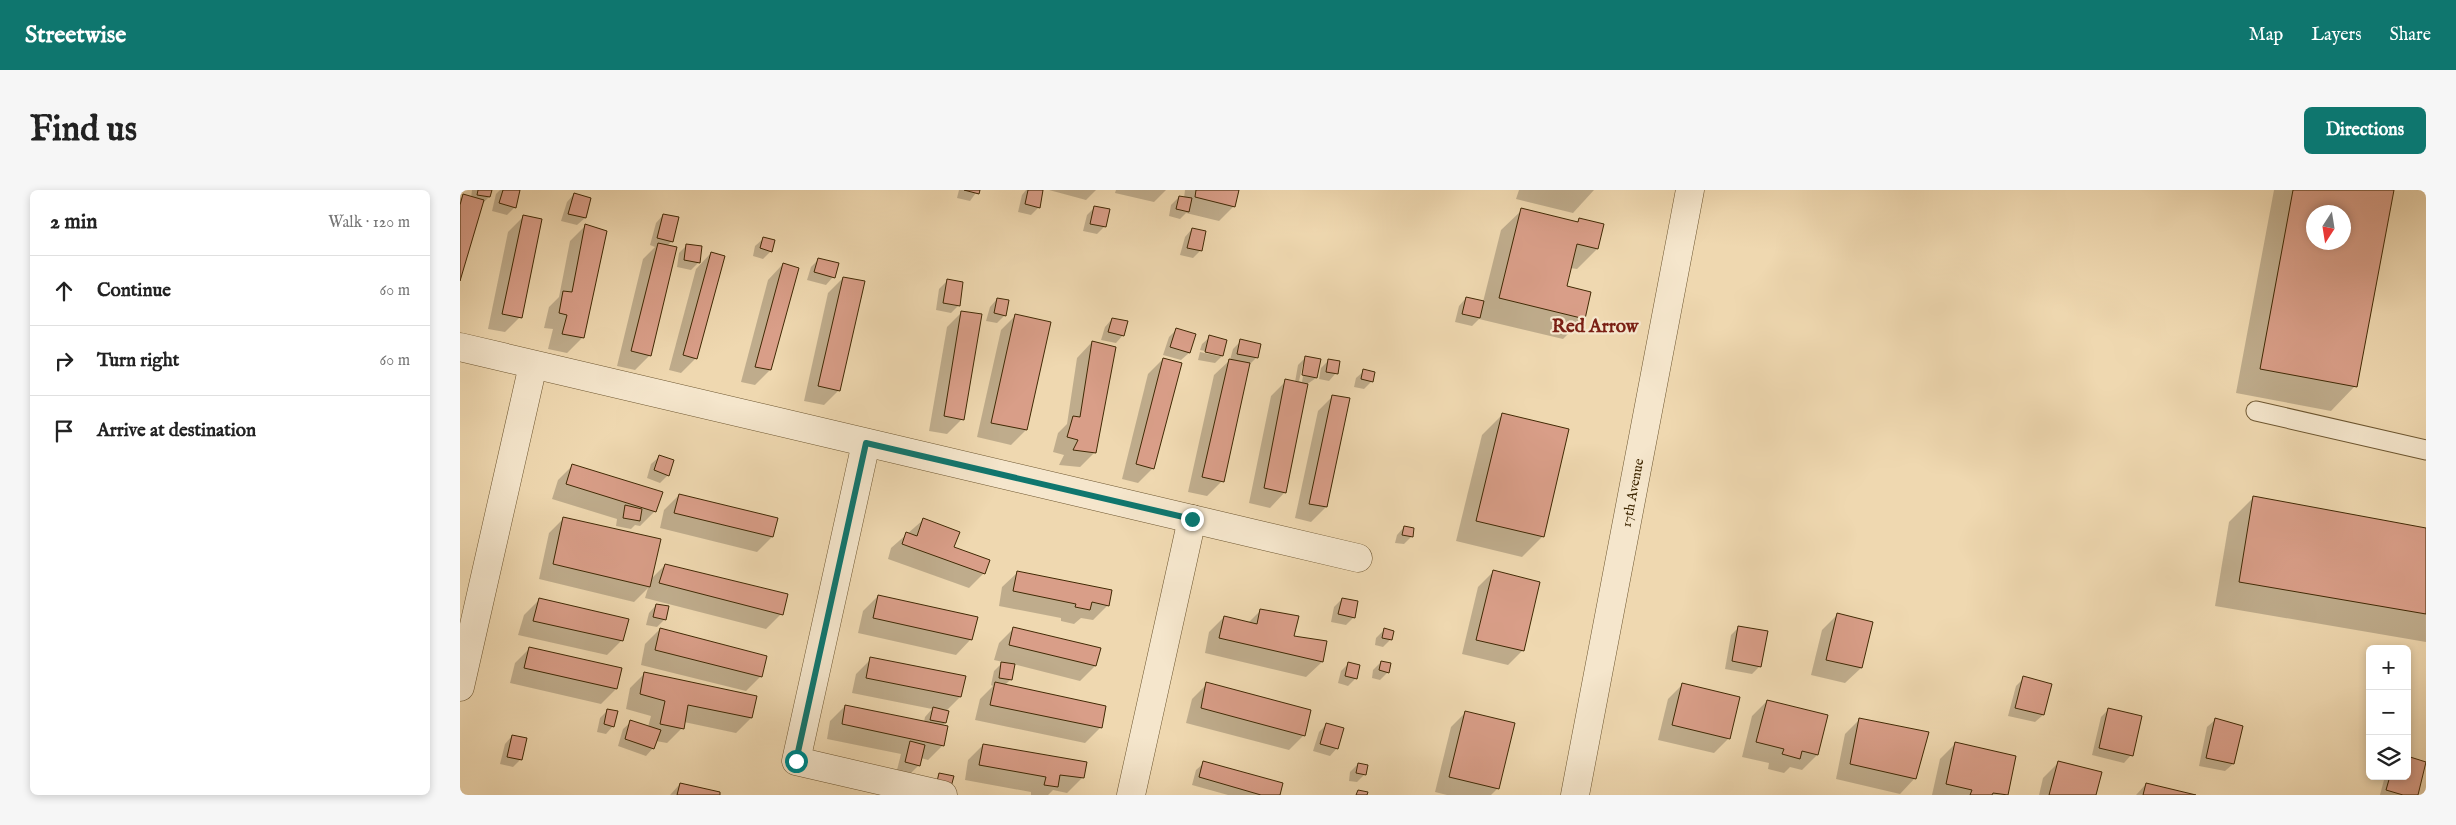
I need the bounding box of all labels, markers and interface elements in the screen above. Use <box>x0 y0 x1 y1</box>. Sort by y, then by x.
text: Streetwise <box>25 20 126 51</box>
text: Map <box>2249 24 2283 47</box>
text: Layers <box>2311 24 2362 47</box>
text: Share <box>2390 24 2431 47</box>
button: Directions <box>2304 107 2426 154</box>
text: Find us <box>30 108 137 153</box>
north arrow <box>2306 205 2351 250</box>
text: 2 min <box>50 209 97 236</box>
text: Walk · 120 m <box>328 213 410 233</box>
icon: ahead <box>50 277 78 305</box>
text: Continue <box>97 279 171 303</box>
text: 60 m <box>380 281 410 301</box>
district label: Red Arrow <box>1552 315 1640 339</box>
icon: right <box>50 347 78 375</box>
text: Turn right <box>97 349 179 373</box>
text: 60 m <box>380 351 410 371</box>
icon: arrive <box>50 417 78 445</box>
text: Arrive at destination <box>97 419 256 443</box>
street label: 17th Avenue <box>1618 456 1649 529</box>
route end <box>1181 508 1204 531</box>
map controls <box>2366 645 2411 780</box>
button: + <box>2366 645 2411 690</box>
button: − <box>2366 690 2411 735</box>
button: layers <box>2366 735 2411 780</box>
route start <box>785 750 808 773</box>

